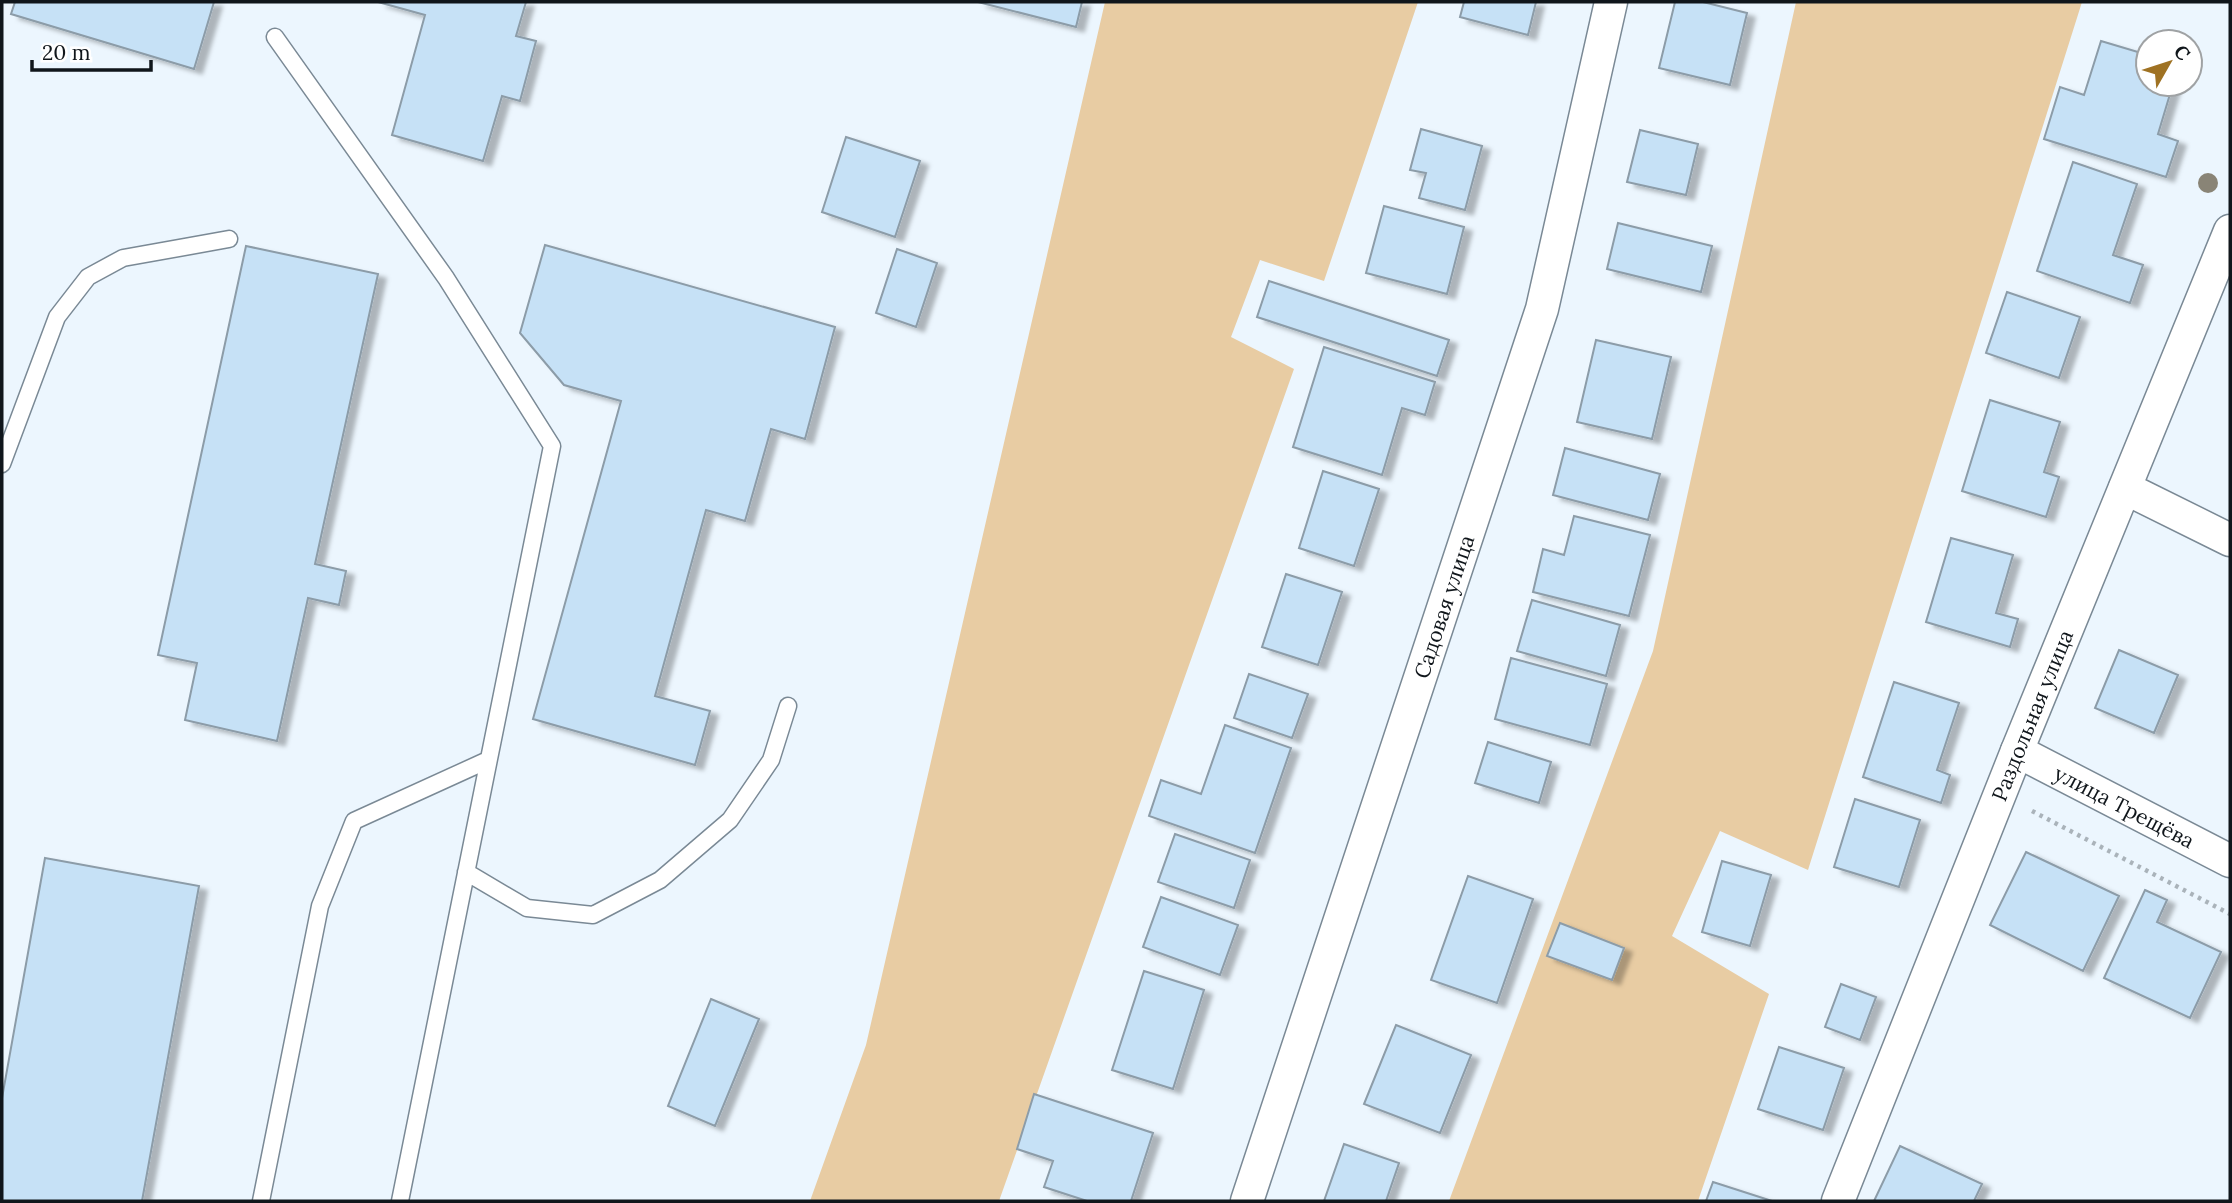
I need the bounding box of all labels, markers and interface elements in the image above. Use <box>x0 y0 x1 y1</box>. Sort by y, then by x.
scale bar <box>32 28 150 72</box>
north arrow <box>2134 28 2204 98</box>
text: 20 m <box>42 39 91 66</box>
text: С <box>2169 40 2196 65</box>
street label: Садовая улица <box>1407 531 1480 682</box>
street label: Раздольная улица <box>1985 626 2079 805</box>
street label: улица Трещёва <box>2050 759 2199 854</box>

